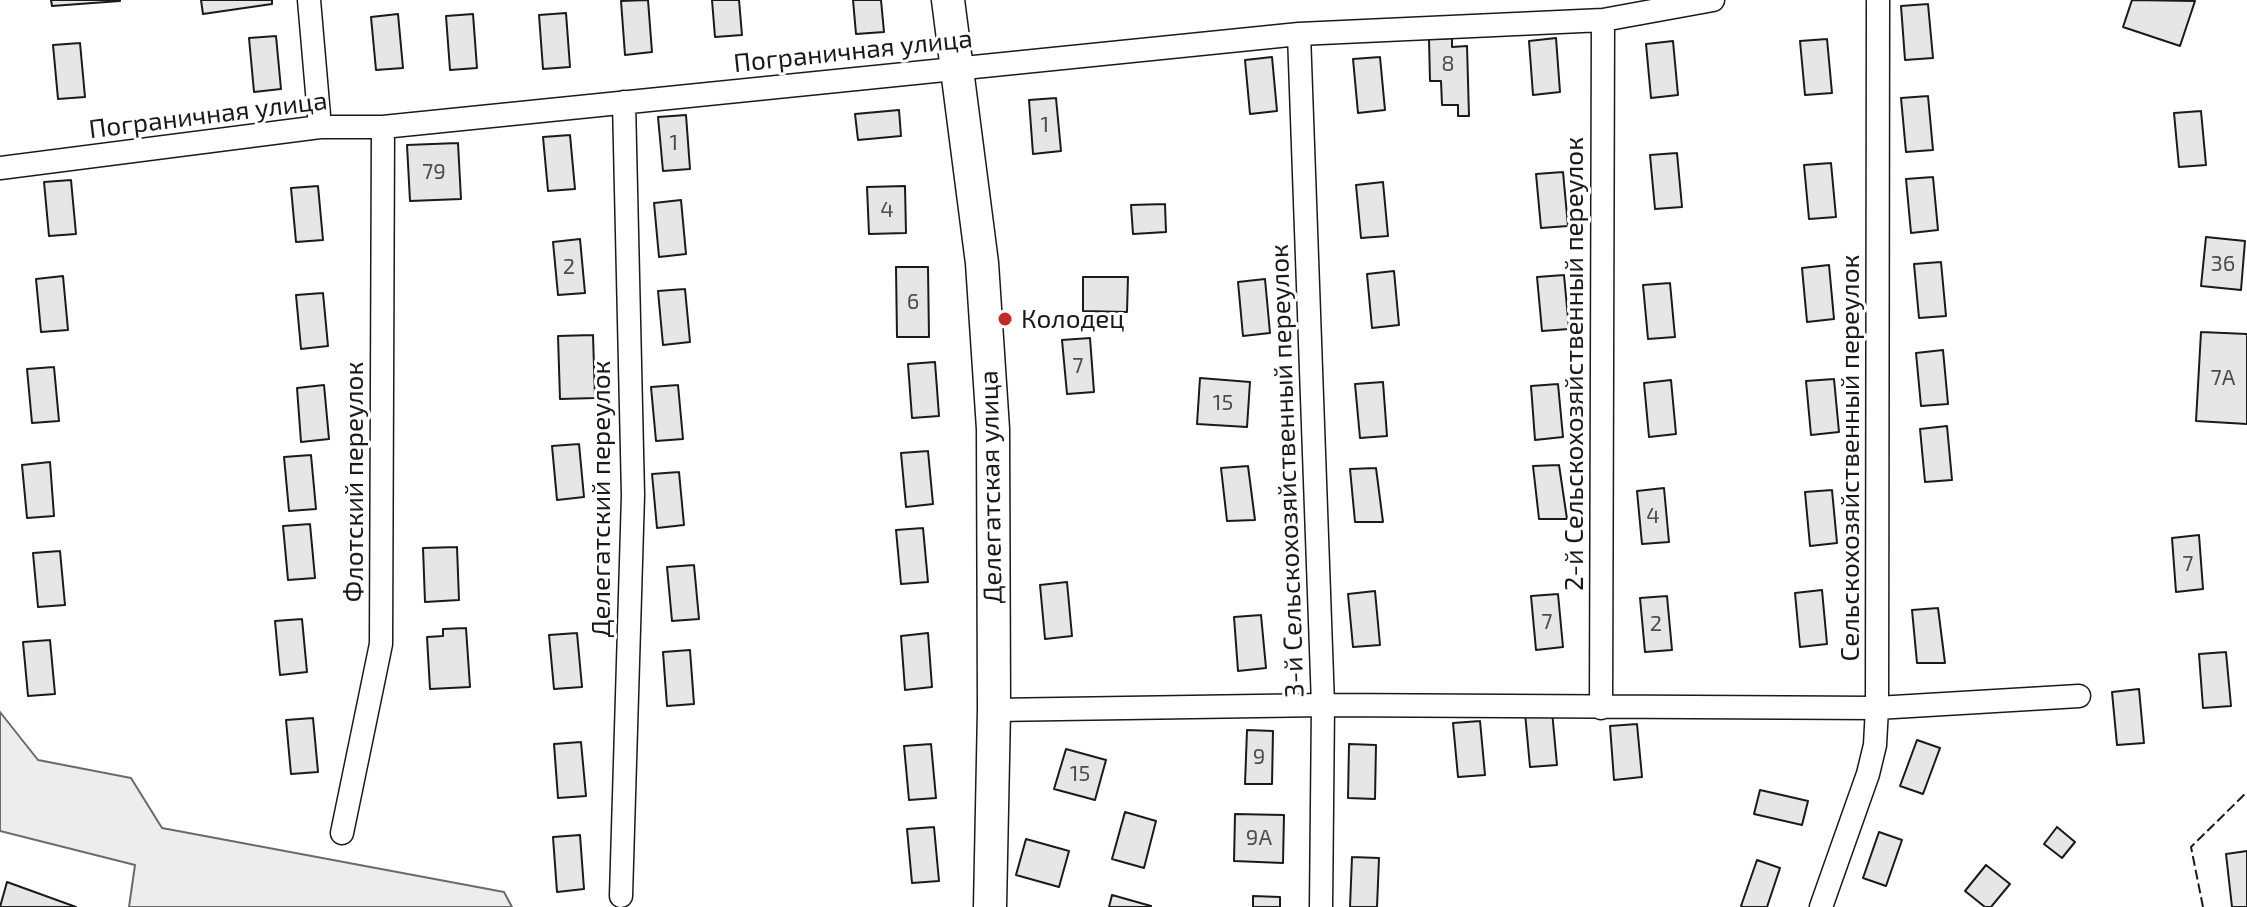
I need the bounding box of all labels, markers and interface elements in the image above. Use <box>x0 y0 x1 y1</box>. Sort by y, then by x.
street label: Пограничная улица <box>732 23 974 79</box>
house number: 8 <box>1441 51 1455 77</box>
street label: Пограничная улица <box>87 85 329 145</box>
house number: 1 <box>1041 112 1049 138</box>
house number: 1 <box>670 130 678 156</box>
street label: 2-й Сельскохозяйственный переулок <box>1558 137 1590 591</box>
house number: 79 <box>422 159 446 185</box>
house number: 4 <box>880 197 894 223</box>
street label: 3-й Сельскохозяйственный переулок <box>1263 244 1311 698</box>
house number: 36 <box>2211 251 2235 277</box>
house number: 2 <box>563 254 575 280</box>
street label: Сельскохозяйственный переулок <box>1834 255 1866 661</box>
house number: 6 <box>907 289 919 315</box>
place label: Колодец <box>1021 303 1125 335</box>
marker: Колодец <box>996 310 1014 328</box>
house number: 7 <box>1072 353 1084 379</box>
street label: Делегатский переулок <box>585 360 617 638</box>
street label: Флотский переулок <box>338 362 370 602</box>
house number: 7А <box>2211 365 2235 391</box>
street label: Делегатская улица <box>973 370 1009 604</box>
house number: 15 <box>1213 390 1233 416</box>
house number: 4 <box>1646 503 1660 529</box>
house number: 7 <box>2182 551 2194 577</box>
house number: 7 <box>1541 609 1553 635</box>
house number: 2 <box>1650 611 1662 637</box>
house number: 9 <box>1253 744 1265 770</box>
house number: 15 <box>1070 761 1090 787</box>
house number: 9А <box>1246 825 1272 851</box>

